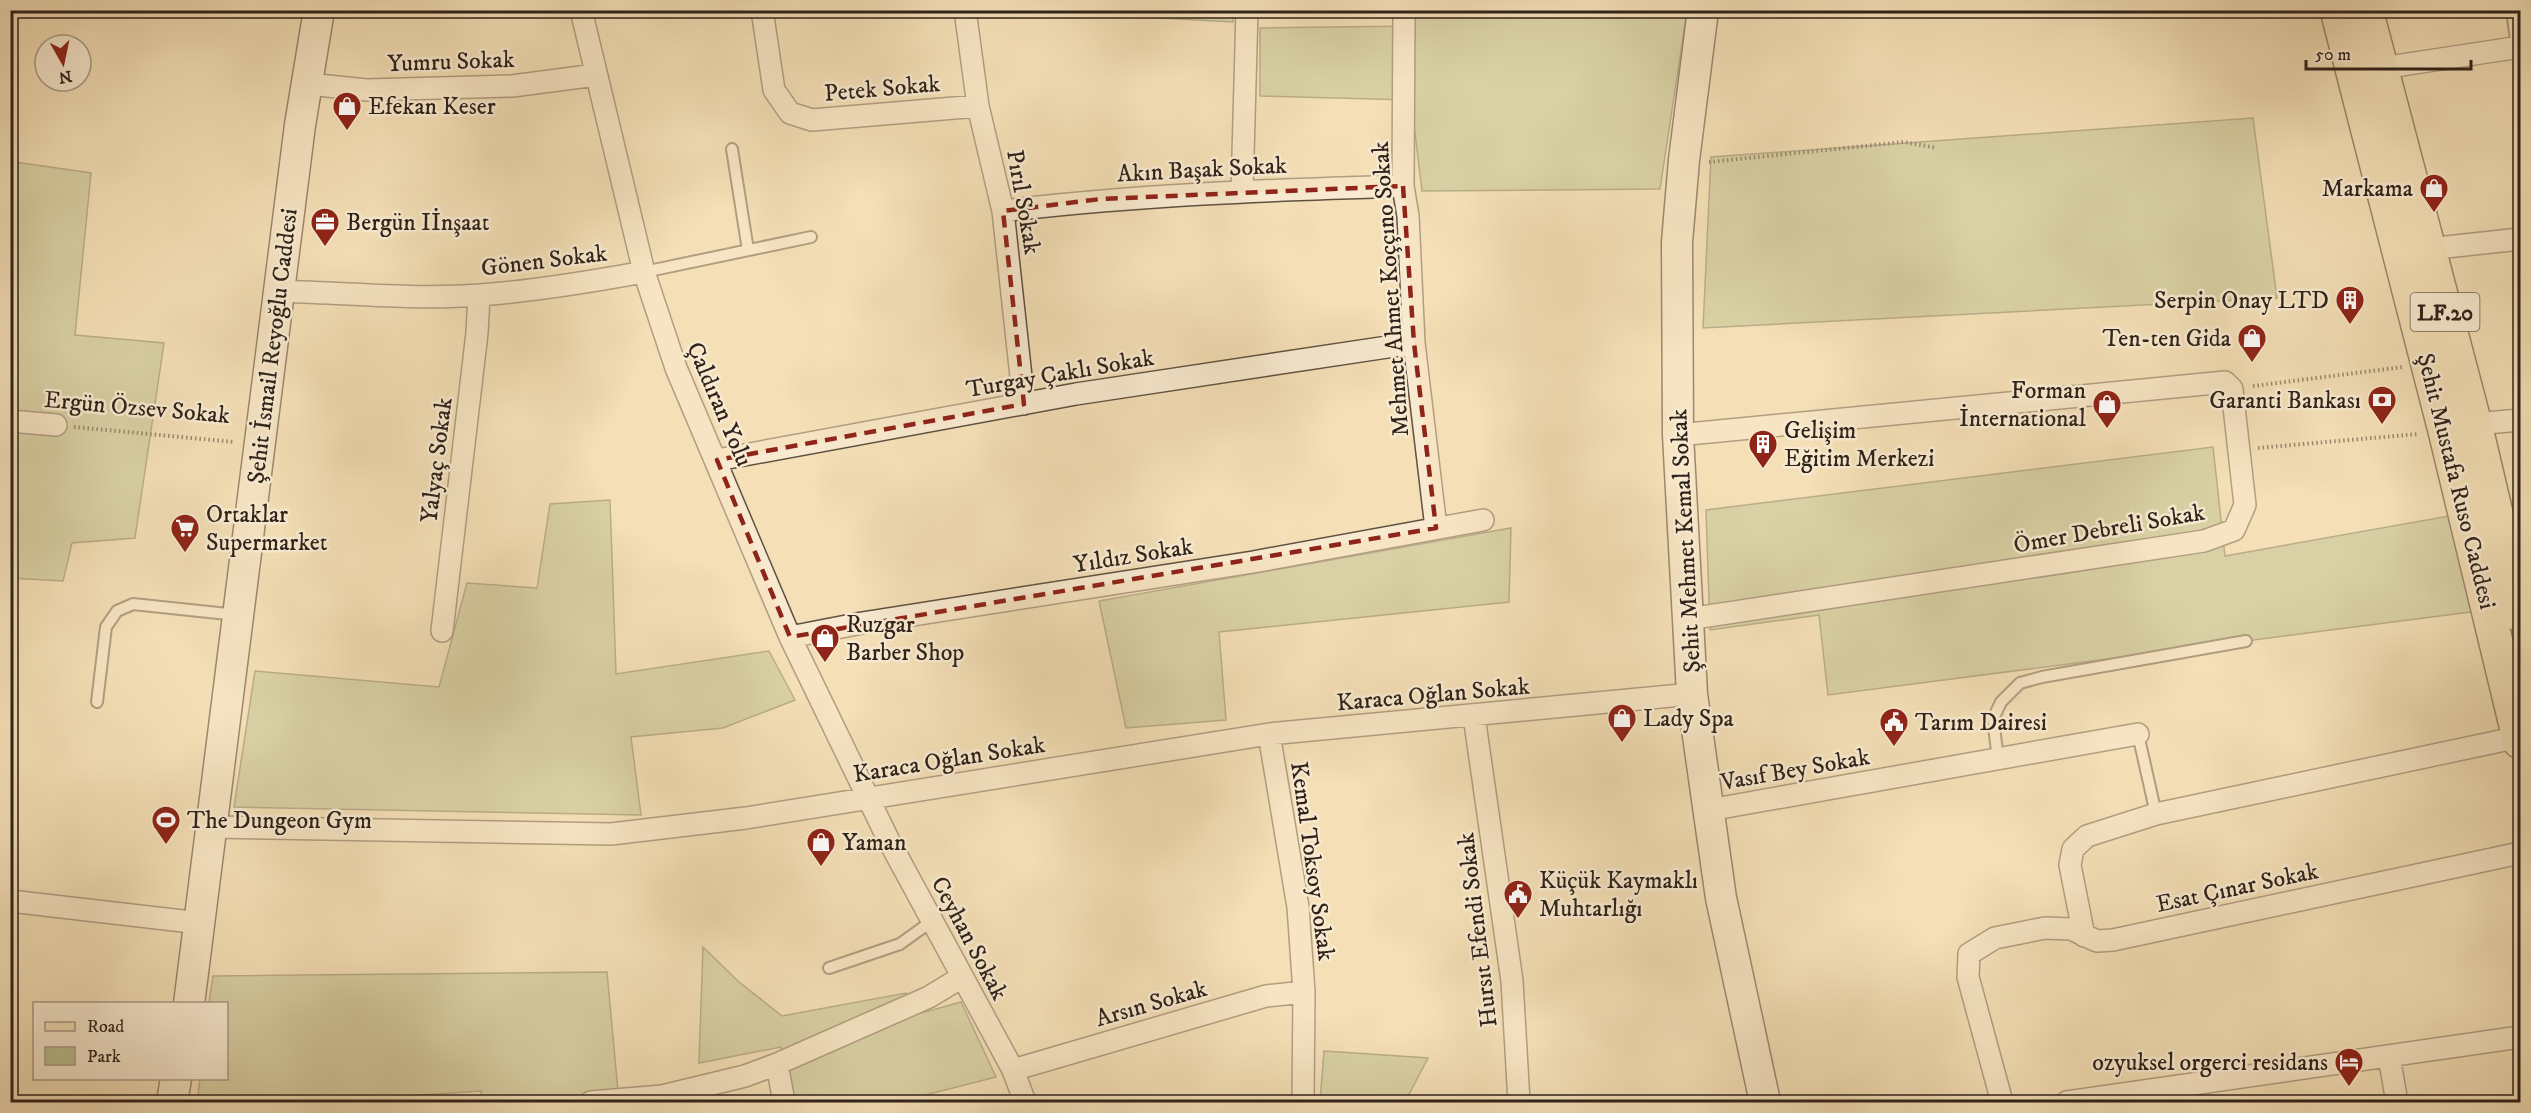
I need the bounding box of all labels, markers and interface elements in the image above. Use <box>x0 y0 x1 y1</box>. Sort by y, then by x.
north arrow <box>33 33 93 93</box>
scale bar <box>2306 33 2471 71</box>
text: 50 m <box>2315 44 2351 66</box>
street label: Yumru Sokak <box>387 45 515 79</box>
text: N <box>57 66 73 88</box>
street label: Petek Sokak <box>823 69 941 109</box>
shop icon: Efekan Keser <box>331 90 363 132</box>
place label: Efekan Keser <box>368 92 496 122</box>
street label: Mehmet Ahmet Koççıno Sokak <box>1366 140 1416 438</box>
street label: Pırıl Sokak <box>999 147 1047 257</box>
street label: Akın Başak Sokak <box>1116 151 1288 189</box>
shop icon: Markama <box>2418 172 2450 214</box>
place label: Markama <box>2322 174 2414 204</box>
office icon: Bergün Iİnşaat <box>309 206 341 248</box>
street label: Şehit İsmail Reyoğlu Caddesi <box>240 207 305 486</box>
place label: Bergün Iİnşaat <box>346 207 490 238</box>
street label: Gönen Sokak <box>479 238 609 284</box>
building icon: Serpin Onay LTD <box>2334 284 2366 326</box>
place label: Serpin Onay LTD <box>2154 286 2329 316</box>
road number: LF.20 <box>2410 293 2480 331</box>
shop icon: Ten-ten Gida <box>2236 322 2268 364</box>
place label: Ten-ten Gida <box>2103 324 2232 354</box>
street label: Çaldıran Yolu <box>679 338 759 471</box>
street label: Turgay Çaklı Sokak <box>964 343 1156 405</box>
street label: Şehit Mustafa Ruso Caddesi <box>2410 350 2502 612</box>
place label: Forman İnternational <box>1959 376 2087 434</box>
bank icon: Garanti Bankası <box>2366 384 2398 426</box>
street label: Ergün Özsev Sokak <box>43 385 231 431</box>
place label: Garanti Bankası <box>2209 386 2361 416</box>
shop icon: Forman İnternational <box>2091 388 2123 430</box>
street label: Yalyaç Sokak <box>414 396 460 524</box>
street label: Şehit Mehmet Kemal Sokak <box>1664 408 1708 674</box>
place label: Gelişim Eğitim Merkezi <box>1784 416 1934 474</box>
building icon: Gelişim Eğitim Merkezi <box>1747 428 1779 470</box>
street label: Ömer Debreli Sokak <box>2011 497 2207 561</box>
place label: Ortaklar Supermarket <box>206 500 328 558</box>
supermarket icon: Ortaklar Supermarket <box>169 512 201 554</box>
street label: Yıldız Sokak <box>1071 532 1195 580</box>
place label: Ruzgar Barber Shop <box>846 610 964 668</box>
shop icon: Ruzgar Barber Shop <box>809 622 841 664</box>
street label: Karaca Oğlan Sokak <box>1335 672 1531 718</box>
shop icon: Lady Spa <box>1606 702 1638 744</box>
place label: Lady Spa <box>1643 704 1734 734</box>
public building icon: Tarım Dairesi <box>1878 706 1910 748</box>
place label: Tarım Dairesi <box>1915 708 2047 738</box>
street label: Karaca Oğlan Sokak <box>851 730 1047 790</box>
street label: Vasıf Bey Sokak <box>1717 742 1872 798</box>
street label: Kemal Toksoy Sokak <box>1283 760 1341 963</box>
sports icon: The Dungeon Gym <box>150 804 182 846</box>
place label: The Dungeon Gym <box>187 806 372 836</box>
shop icon: Yaman <box>805 826 837 868</box>
place label: Yaman <box>842 828 907 858</box>
street label: Hursıt Efendi Sokak <box>1451 831 1505 1029</box>
street label: Esat Çınar Sokak <box>2153 856 2321 920</box>
place label: Küçük Kaymaklı Muhtarlığı <box>1539 866 1698 924</box>
street label: Ceyhan Sokak <box>924 871 1014 1006</box>
public building icon: Küçük Kaymaklı Muhtarlığı <box>1502 878 1534 920</box>
street label: Arsın Sokak <box>1092 974 1210 1034</box>
legend <box>33 1002 228 1080</box>
text: Road <box>87 1016 124 1038</box>
text: Park <box>87 1046 121 1068</box>
hotel icon: ozyuksel orgerci residans <box>2333 1046 2365 1088</box>
place label: ozyuksel orgerci residans <box>2092 1048 2328 1078</box>

